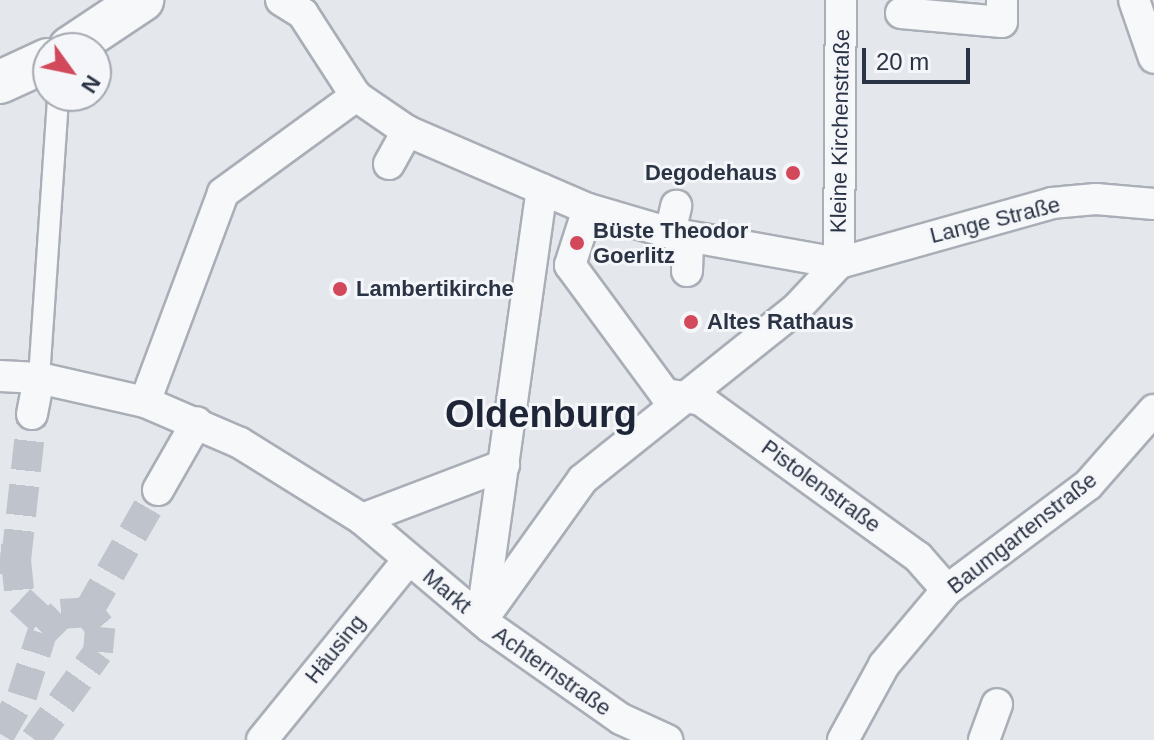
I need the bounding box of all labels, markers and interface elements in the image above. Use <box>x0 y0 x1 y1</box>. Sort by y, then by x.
street label: Kleine Kirchenstraße <box>825 29 855 233</box>
north arrow <box>32 32 112 112</box>
scale bar <box>866 32 974 82</box>
text: 20 m <box>876 48 929 75</box>
text: N <box>76 71 106 98</box>
place label: Degodehaus <box>645 160 777 186</box>
marker: Degodehaus <box>784 164 802 182</box>
street label: Lange Straße <box>927 191 1063 249</box>
place label: Büste Theodor Goerlitz <box>593 217 748 268</box>
marker: Büste Theodor Goerlitz <box>568 234 586 252</box>
place label: Lambertikirche <box>356 276 514 302</box>
marker: Lambertikirche <box>331 280 349 298</box>
place label: Altes Rathaus <box>707 309 854 335</box>
marker: Altes Rathaus <box>682 313 700 331</box>
district label: Oldenburg <box>445 392 637 438</box>
street label: Pistolenstraße <box>756 434 886 538</box>
street label: Baumgartenstraße <box>942 467 1102 599</box>
street label: Markt <box>417 563 477 619</box>
street label: Häusing <box>299 609 371 689</box>
street label: Achternstraße <box>488 621 616 721</box>

